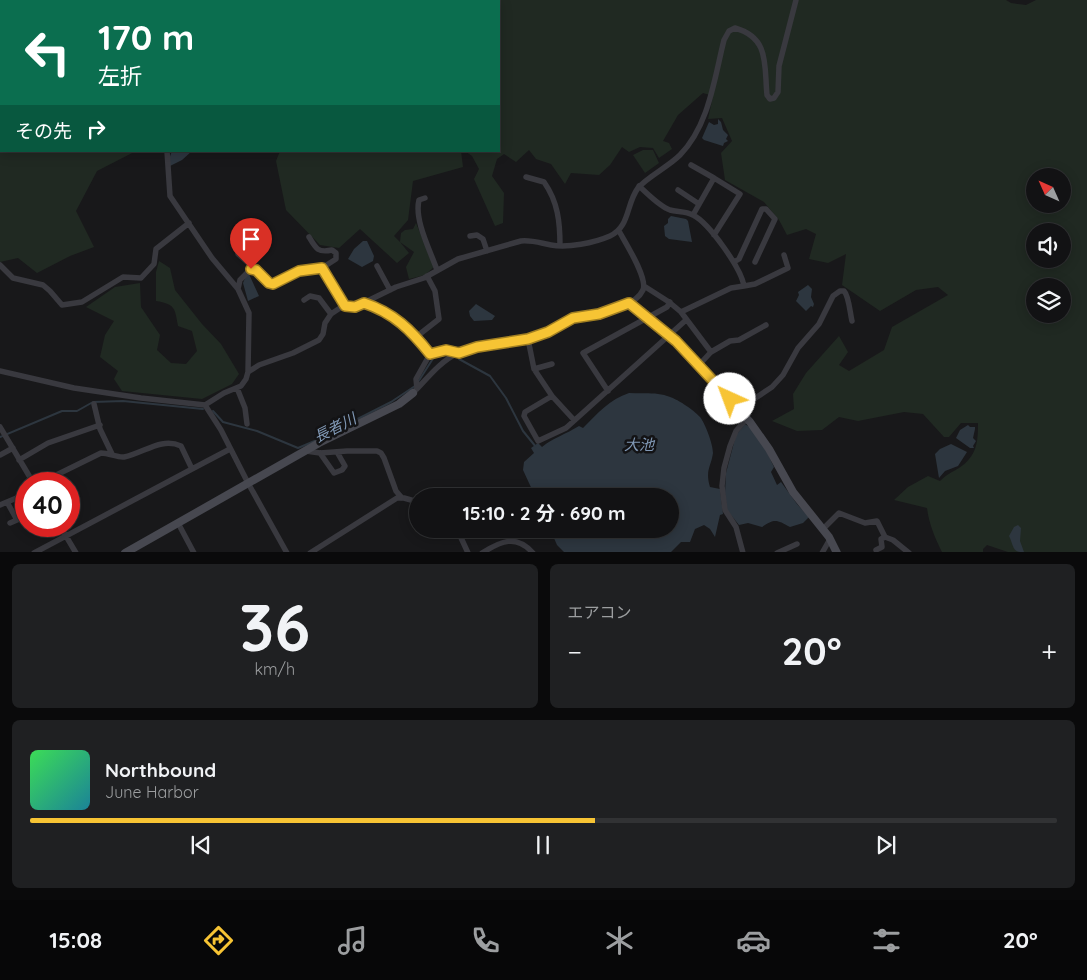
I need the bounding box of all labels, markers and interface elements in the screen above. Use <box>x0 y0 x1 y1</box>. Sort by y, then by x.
text: 170 m <box>98 15 194 59</box>
icon: left <box>15 20 80 85</box>
text: 左折 <box>98 62 142 90</box>
icon: right <box>82 115 110 143</box>
text: その先 <box>15 119 72 143</box>
north arrow <box>1026 168 1071 212</box>
map controls <box>1026 168 1071 323</box>
pin <box>230 218 272 269</box>
button: sound <box>1026 223 1071 268</box>
icon: arrive <box>237 225 265 253</box>
button: layers <box>1026 278 1071 323</box>
position arrow <box>703 372 755 424</box>
water label: 長者川 <box>310 408 361 446</box>
water label: 大池 <box>624 435 656 454</box>
speed limit sign: 40 <box>15 472 80 537</box>
text: 15:10 · 2 分 · 690 m <box>462 501 626 525</box>
text: 36 <box>239 586 310 667</box>
text: エアコン <box>568 602 632 622</box>
text: 20° <box>782 627 842 675</box>
text: − <box>568 634 582 669</box>
text: + <box>1041 634 1057 669</box>
text: km/h <box>254 659 295 679</box>
text: Northbound <box>105 758 216 782</box>
text: June Harbor <box>105 782 199 802</box>
icon: previous <box>187 831 215 859</box>
icon: pause <box>529 831 557 859</box>
icon: next <box>872 831 900 859</box>
icon: directions <box>201 923 236 958</box>
icon: music <box>335 923 370 958</box>
icon: phone <box>468 923 503 958</box>
icon: climate <box>602 923 637 958</box>
icon: car <box>736 923 771 958</box>
icon: filters <box>869 923 904 958</box>
text: 15:08 <box>49 926 102 954</box>
text: 20° <box>1003 926 1038 954</box>

